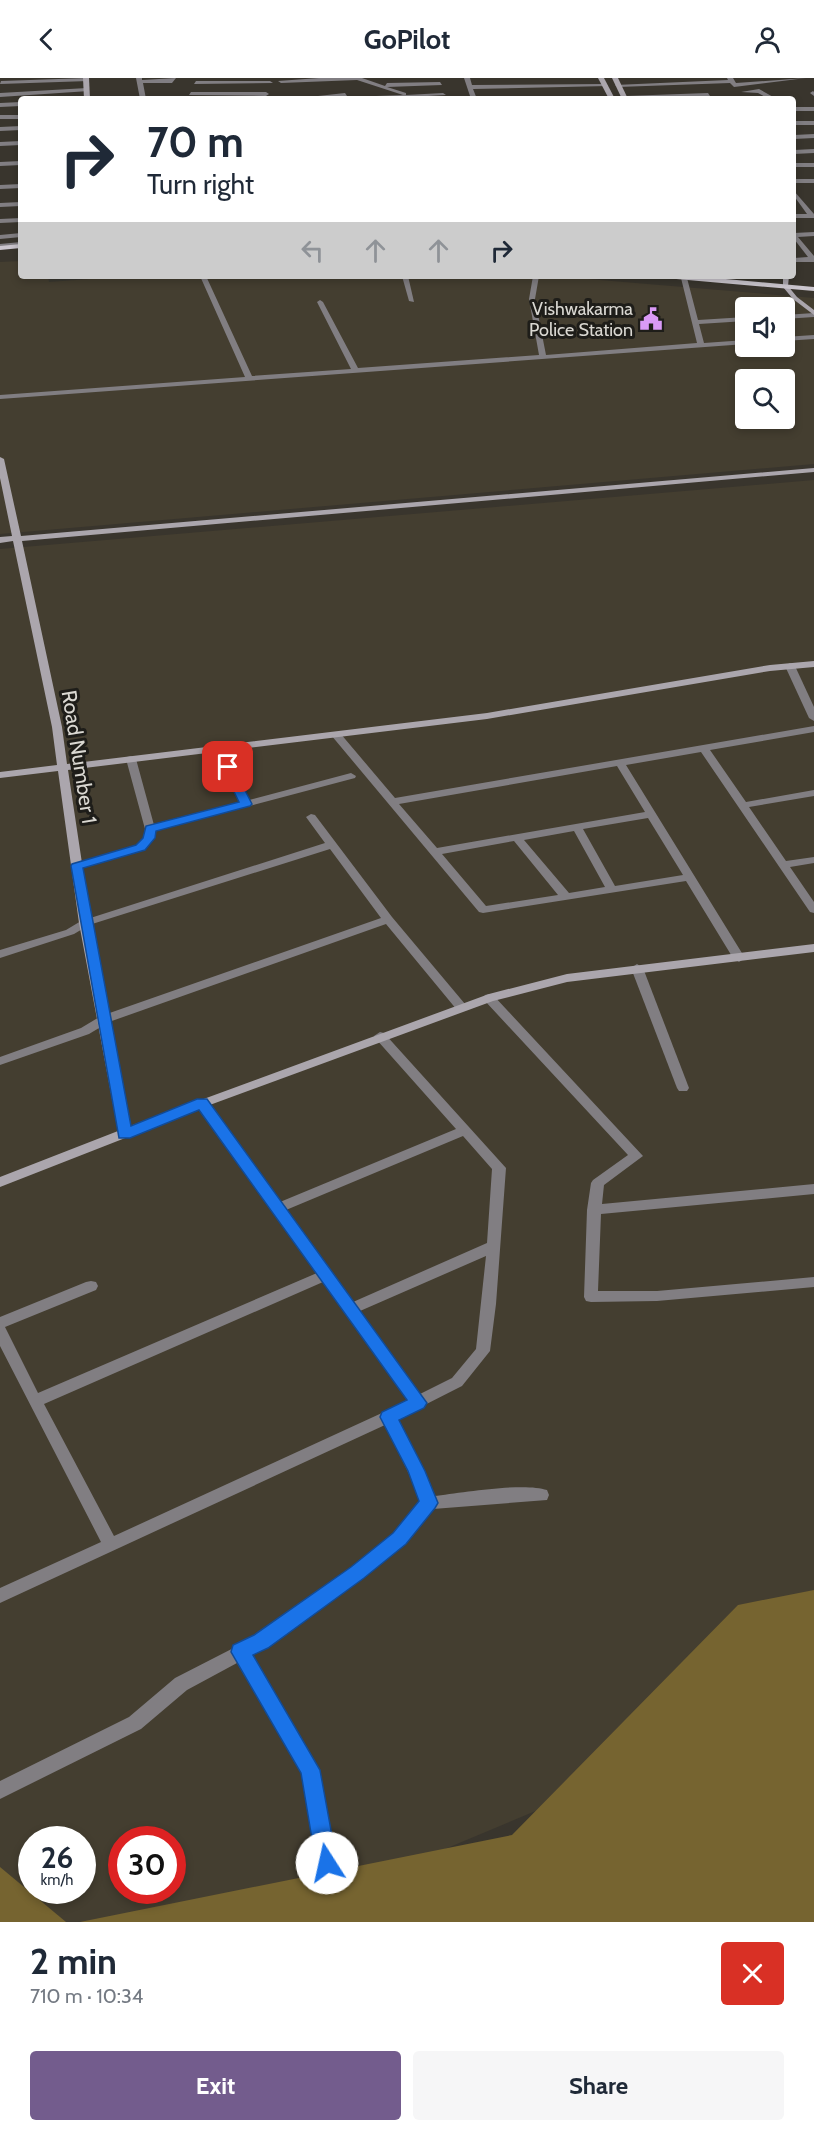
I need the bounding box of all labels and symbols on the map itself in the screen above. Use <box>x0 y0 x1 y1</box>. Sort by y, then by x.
place label: Vishwakarma Police Station <box>529 298 633 341</box>
public building icon: Vishwakarma Police Station <box>638 306 664 332</box>
street label: Road Number 1 <box>57 688 102 825</box>
pin <box>202 741 253 792</box>
speed limit sign: 30 <box>108 1826 186 1904</box>
position arrow <box>295 1831 359 1895</box>

